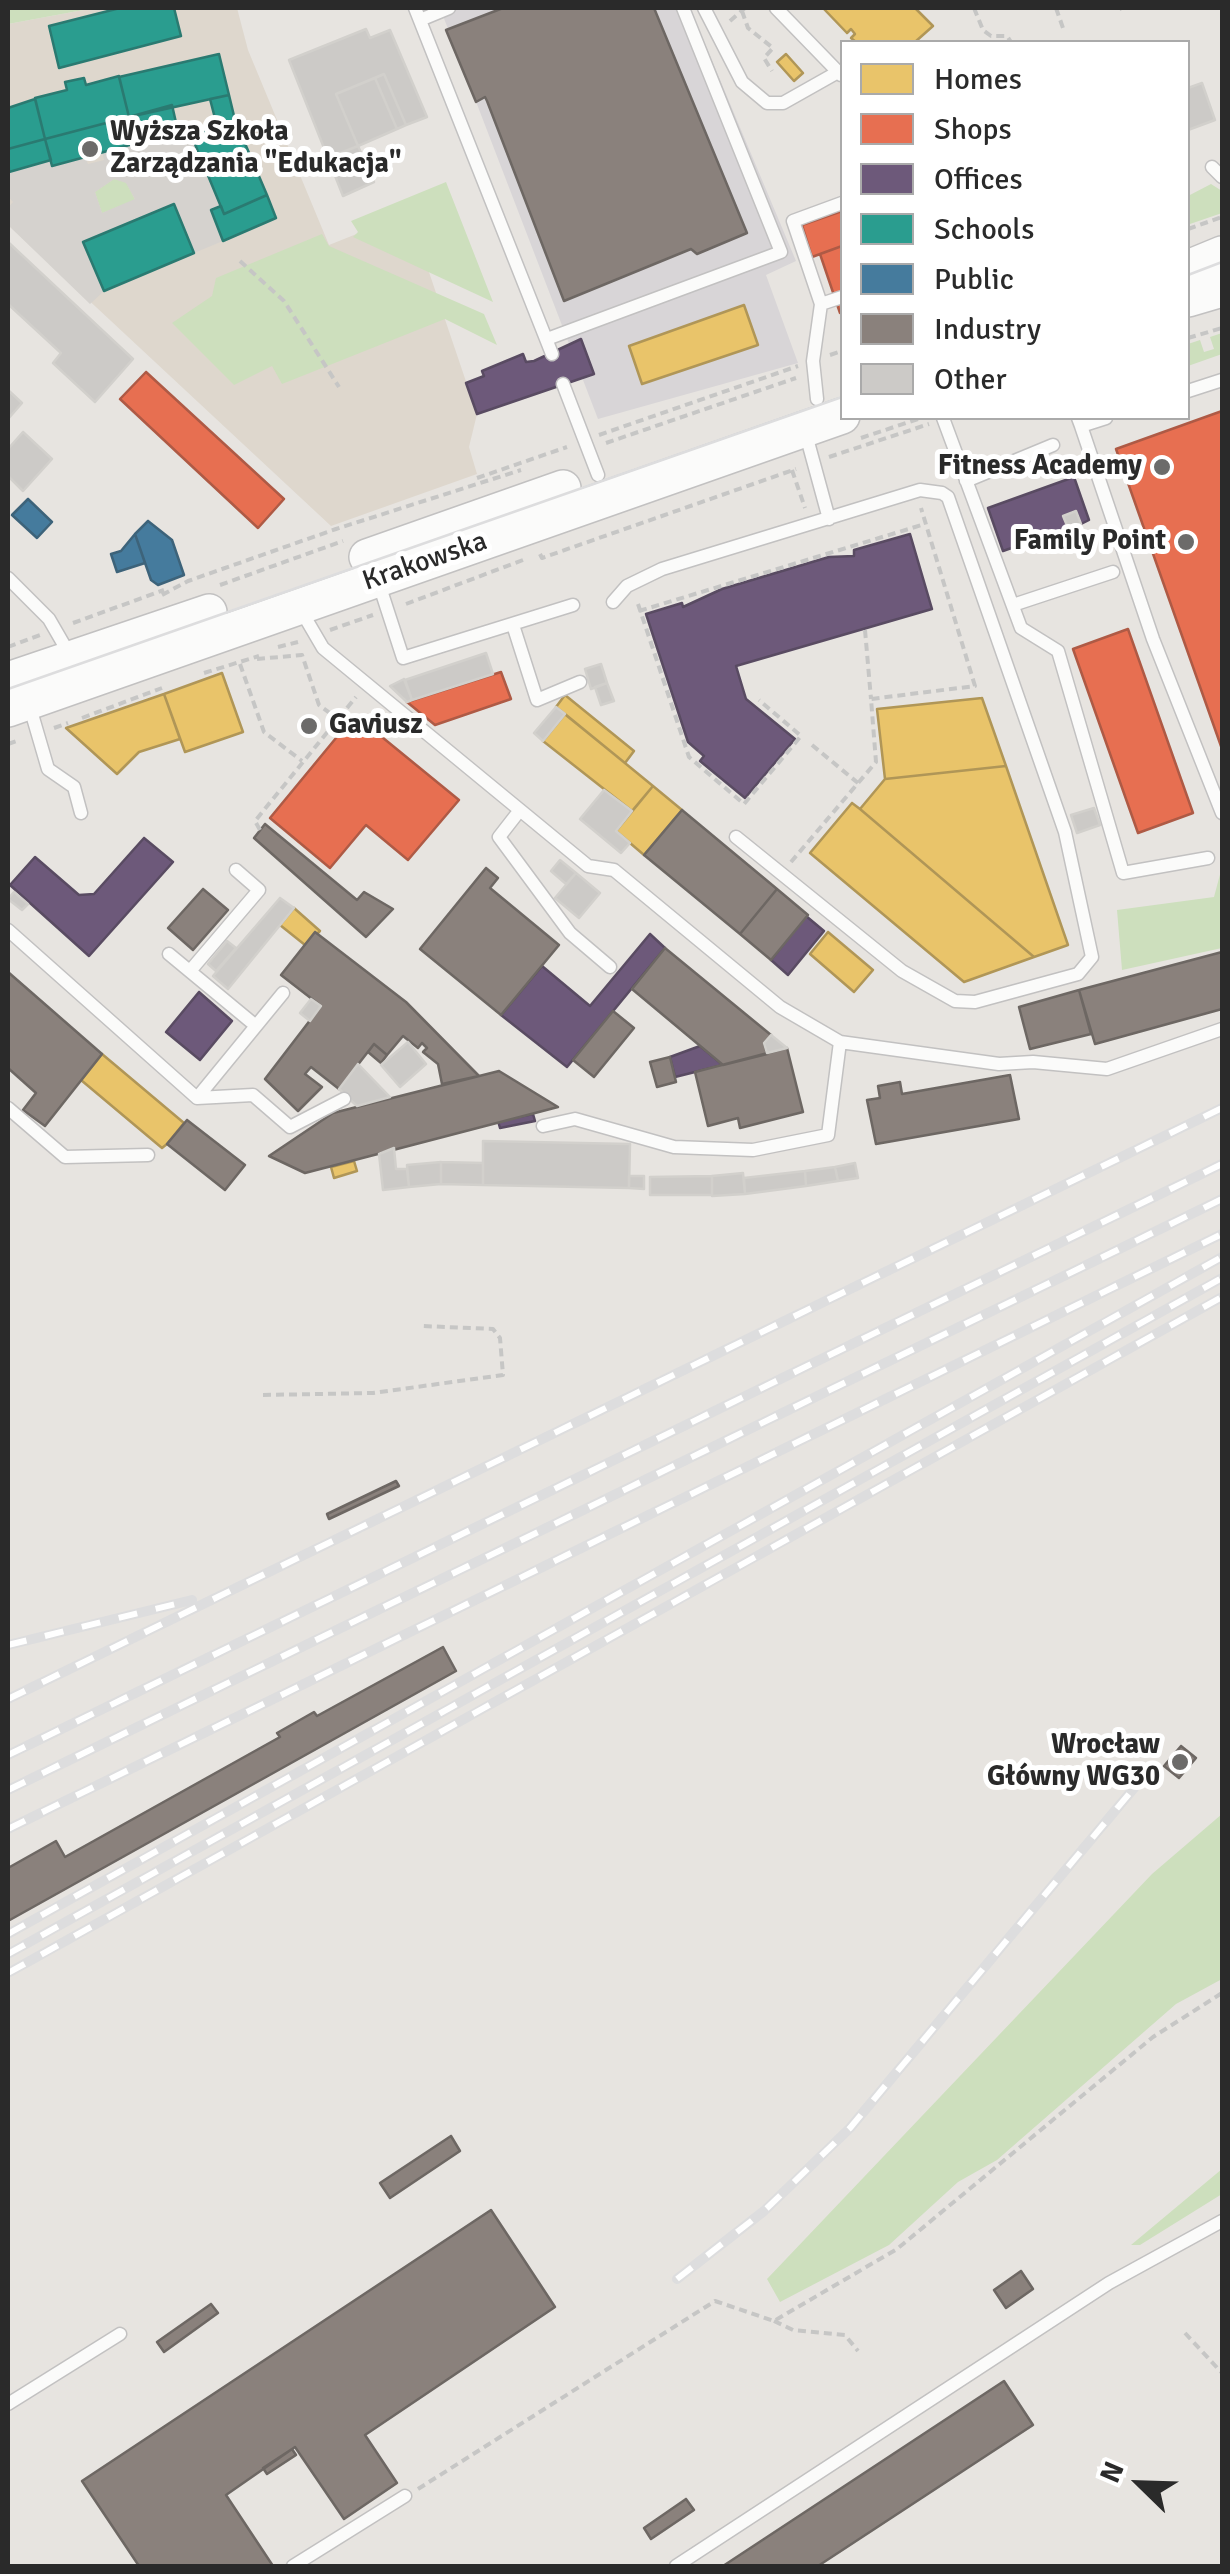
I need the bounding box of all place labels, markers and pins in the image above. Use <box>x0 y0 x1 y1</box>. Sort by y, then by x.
place label: Wyższa Szkoła Zarządzania "Edukacja" <box>110 116 401 182</box>
marker: Wyższa Szkoła Zarządzania "Edukacja" <box>79 138 101 160</box>
place label: Fitness Academy <box>938 450 1142 484</box>
marker: Fitness Academy <box>1151 456 1173 478</box>
place label: Family Point <box>1014 525 1166 559</box>
marker: Family Point <box>1175 531 1197 553</box>
place label: Gaviusz <box>329 709 423 743</box>
marker: Gaviusz <box>298 715 320 737</box>
place label: Wrocław Główny WG30 <box>987 1729 1160 1795</box>
marker: Wrocław Główny WG30 <box>1169 1751 1191 1773</box>

